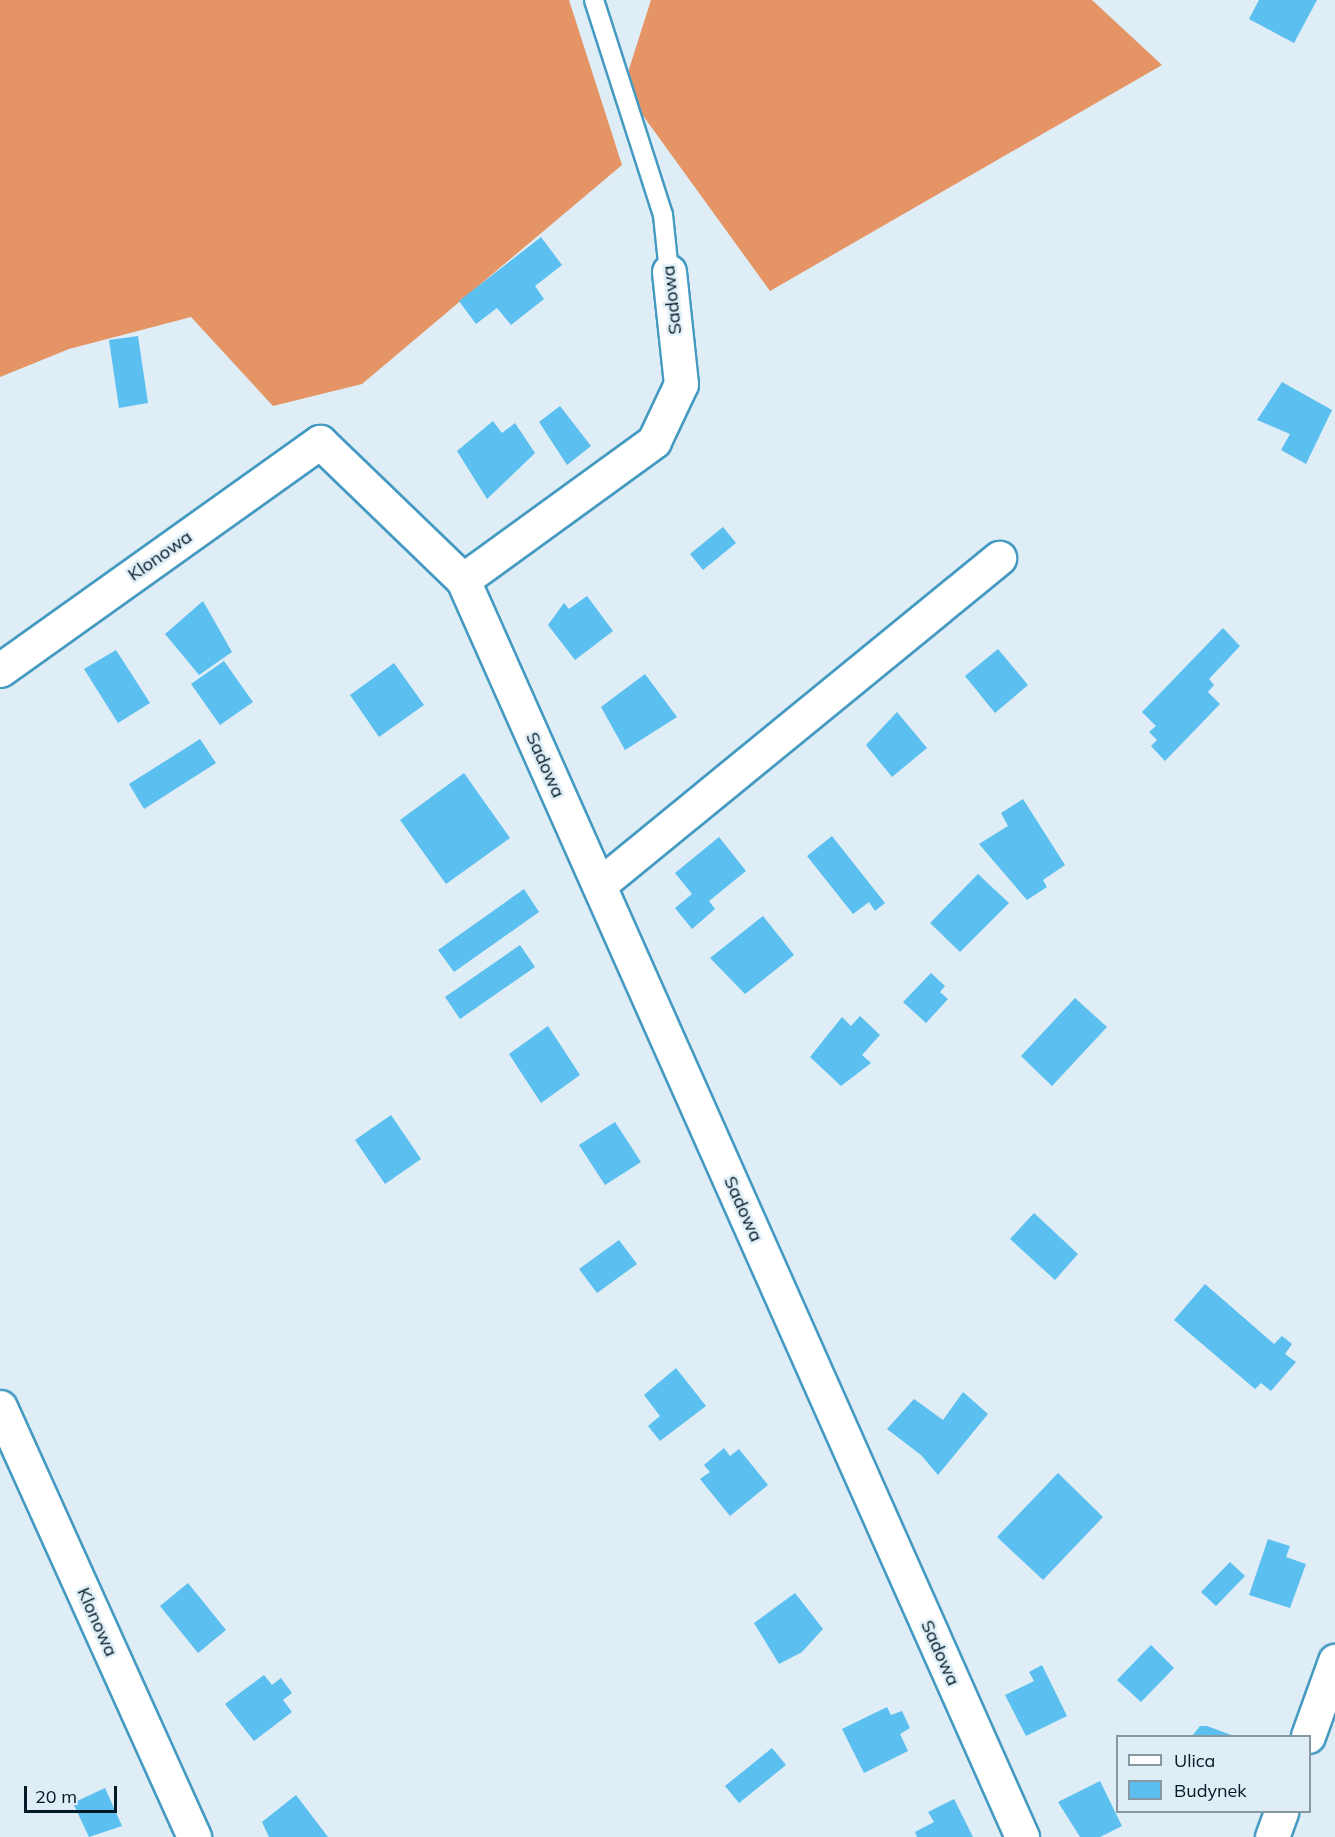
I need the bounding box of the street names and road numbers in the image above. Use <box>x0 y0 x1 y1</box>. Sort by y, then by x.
street label: Sadowa <box>658 264 686 336</box>
street label: Klonowa <box>124 526 196 586</box>
street label: Sadowa <box>521 729 569 801</box>
street label: Sadowa <box>719 1173 767 1245</box>
street label: Klonowa <box>72 1584 122 1660</box>
street label: Sadowa <box>916 1617 964 1689</box>

